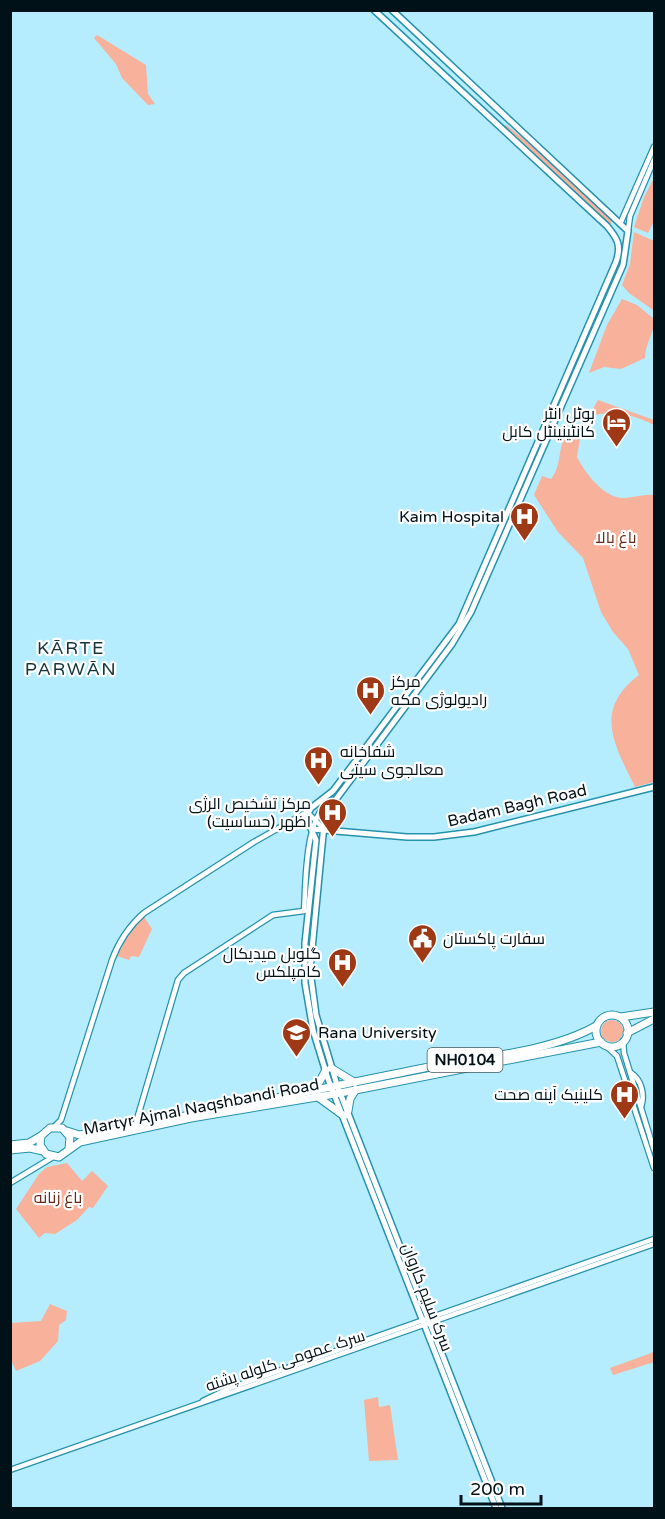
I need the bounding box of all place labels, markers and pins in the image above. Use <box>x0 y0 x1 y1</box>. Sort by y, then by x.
place label: ہوٹل انٹر کانٹینینٹل کابل <box>502 404 595 442</box>
hotel icon: ہوٹل انٹر کانٹینینٹل کابل <box>600 406 632 448</box>
hospital icon: Kaim Hospital <box>509 500 541 542</box>
place label: Kaim Hospital <box>399 507 504 527</box>
place label: مرکز رادیولوژی مکه <box>390 672 487 710</box>
hospital icon: مرکز رادیولوژی مکه <box>354 674 386 716</box>
place label: شفاخانه معالجوی سیتی <box>340 742 444 780</box>
hospital icon: شفاخانه معالجوی سیتی <box>303 744 335 786</box>
place label: مرکز تشخیص الرژی (حساسیت) اظهر <box>189 794 311 832</box>
hospital icon: مرکز تشخیص الرژی (حساسیت) اظهر <box>316 796 348 838</box>
public building icon: سفارت پاکستان <box>406 922 438 964</box>
place label: سفارت پاکستان <box>443 929 545 950</box>
place label: گلوبل میدیکال کامپلکس <box>223 944 321 982</box>
hospital icon: گلوبل میدیکال کامپلکس <box>326 946 358 988</box>
school or university icon: Rana University <box>281 1016 313 1058</box>
place label: Rana University <box>318 1023 437 1043</box>
hospital icon: کلینیک آینه صحت <box>608 1078 640 1120</box>
place label: کلینیک آینه صحت <box>494 1085 603 1105</box>

